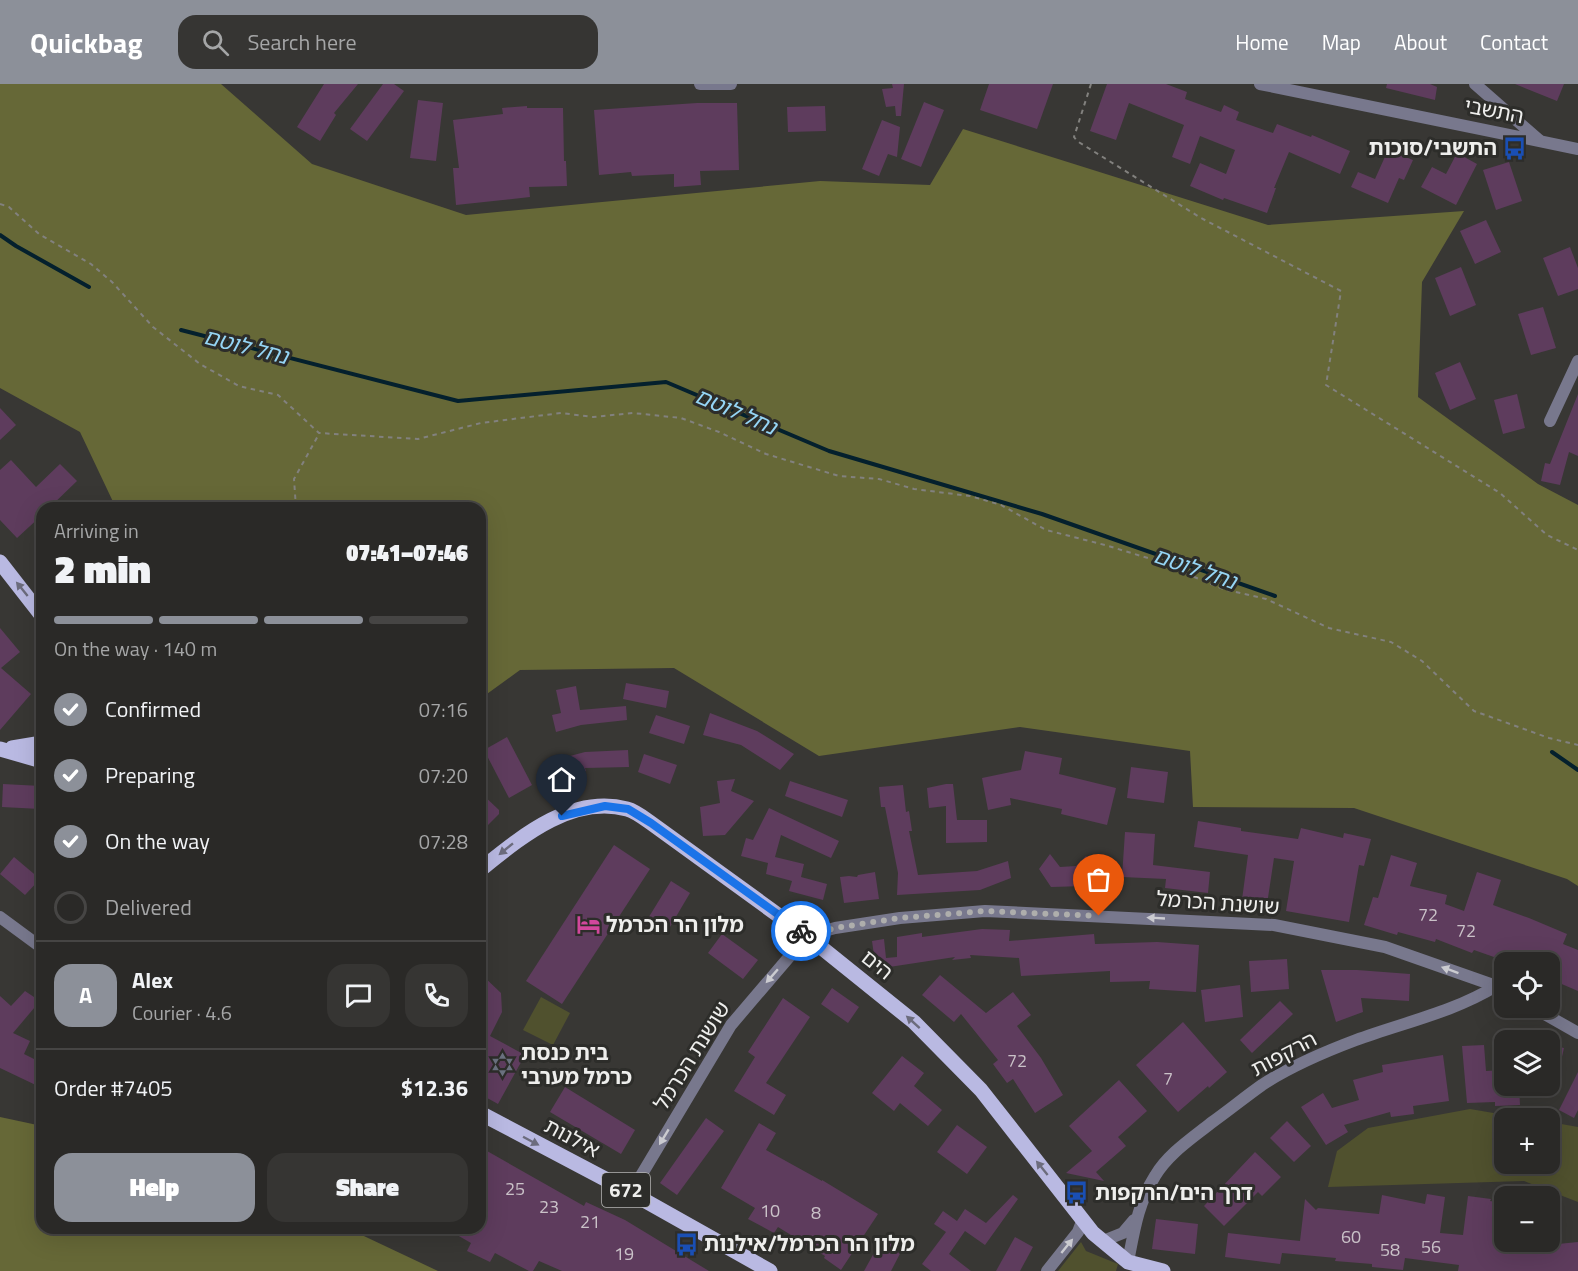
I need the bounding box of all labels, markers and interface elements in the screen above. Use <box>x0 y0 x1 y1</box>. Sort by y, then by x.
search box <box>178 15 598 69</box>
text: Quickbag <box>30 21 142 64</box>
text: Search here <box>247 25 357 59</box>
icon: search <box>199 26 232 59</box>
text: Home <box>1235 26 1289 58</box>
text: Map <box>1322 26 1361 58</box>
text: About <box>1394 26 1447 58</box>
text: Contact <box>1480 26 1548 58</box>
street label: התשבי <box>1462 89 1527 131</box>
place label: התשבי/סוכות <box>1369 131 1497 163</box>
bus stop icon: התשבי/סוכות <box>1502 135 1528 161</box>
water label: נחל לוטם <box>200 319 293 373</box>
water label: נחל לוטם <box>690 379 784 444</box>
text: Arriving in <box>54 515 139 546</box>
text: 07:41–07:46 <box>346 536 468 570</box>
water label: נחל לוטם <box>1149 538 1243 599</box>
text: 2 min <box>54 539 151 598</box>
one-way arrow <box>16 581 28 596</box>
text: On the way · 140 m <box>54 633 217 664</box>
text: Confirmed <box>105 692 201 726</box>
icon: check <box>54 693 87 726</box>
text: 07:16 <box>419 694 468 725</box>
pin <box>536 754 587 816</box>
text: Preparing <box>105 758 195 792</box>
icon: check <box>54 759 87 792</box>
text: 07:20 <box>419 760 468 791</box>
icon: home <box>545 763 578 796</box>
text: On the way <box>105 824 210 858</box>
icon: check <box>54 825 87 858</box>
text: 07:28 <box>419 826 468 857</box>
one-way arrow <box>499 842 514 854</box>
pin <box>1073 854 1124 916</box>
icon: bag <box>1082 863 1115 896</box>
street label: שושנת הכרמל <box>1155 882 1281 922</box>
text: Delivered <box>105 890 192 924</box>
courier <box>771 901 831 961</box>
house number: 72 <box>1418 901 1438 928</box>
place label: מלון הר הכרמל <box>606 908 744 940</box>
hotel icon: מלון הר הכרמל <box>575 912 601 938</box>
one-way arrow <box>1147 914 1166 923</box>
icon: bike <box>785 915 818 948</box>
house number: 72 <box>1456 917 1476 944</box>
street label: הים <box>855 941 901 987</box>
map controls <box>1494 952 1560 1252</box>
button: locate <box>1494 952 1560 1018</box>
text: Alex <box>132 963 173 997</box>
button: chat <box>327 964 390 1027</box>
button: phone <box>405 964 468 1027</box>
one-way arrow <box>1441 964 1459 974</box>
one-way arrow <box>766 968 779 983</box>
text: A <box>79 978 92 1012</box>
street label: שושנת הכרמל <box>645 995 737 1116</box>
text: Courier · 4.6 <box>132 997 232 1028</box>
one-way arrow <box>906 1015 921 1029</box>
street label: הרקפות <box>1245 1022 1322 1084</box>
button: layers <box>1494 1030 1560 1096</box>
place label: בית כנסת כרמל מערבי <box>521 1036 632 1092</box>
house number: 72 <box>1007 1047 1027 1074</box>
synagogue icon: בית כנסת כרמל מערבי <box>490 1052 516 1078</box>
house number: 7 <box>1163 1065 1173 1092</box>
text: Order #7405 <box>54 1071 173 1105</box>
text: $12.36 <box>401 1071 468 1105</box>
button: + <box>1494 1108 1560 1174</box>
street label: אילנות <box>539 1109 606 1165</box>
one-way arrow <box>659 1129 669 1146</box>
one-way arrow <box>523 1136 540 1145</box>
button: Help <box>54 1153 255 1222</box>
button: Share <box>267 1153 468 1222</box>
one-way arrow <box>1036 1160 1049 1176</box>
road number: 672 <box>602 1173 650 1207</box>
house number: 25 <box>505 1175 525 1202</box>
place label: דרך הים/הרקפות <box>1095 1176 1253 1208</box>
bus stop icon: דרך הים/הרקפות <box>1064 1180 1090 1206</box>
button: − <box>1494 1186 1560 1252</box>
house number: 23 <box>539 1193 559 1220</box>
house number: 10 <box>760 1197 780 1224</box>
house number: 8 <box>811 1199 821 1226</box>
house number: 21 <box>580 1208 600 1235</box>
house number: 60 <box>1341 1223 1361 1250</box>
place label: מלון הר הכרמל/אילנות <box>704 1227 915 1259</box>
bus stop icon: מלון הר הכרמל/אילנות <box>673 1231 699 1257</box>
house number: 56 <box>1421 1233 1441 1260</box>
house number: 58 <box>1380 1236 1400 1263</box>
one-way arrow <box>1060 1238 1073 1254</box>
house number: 19 <box>614 1240 634 1267</box>

